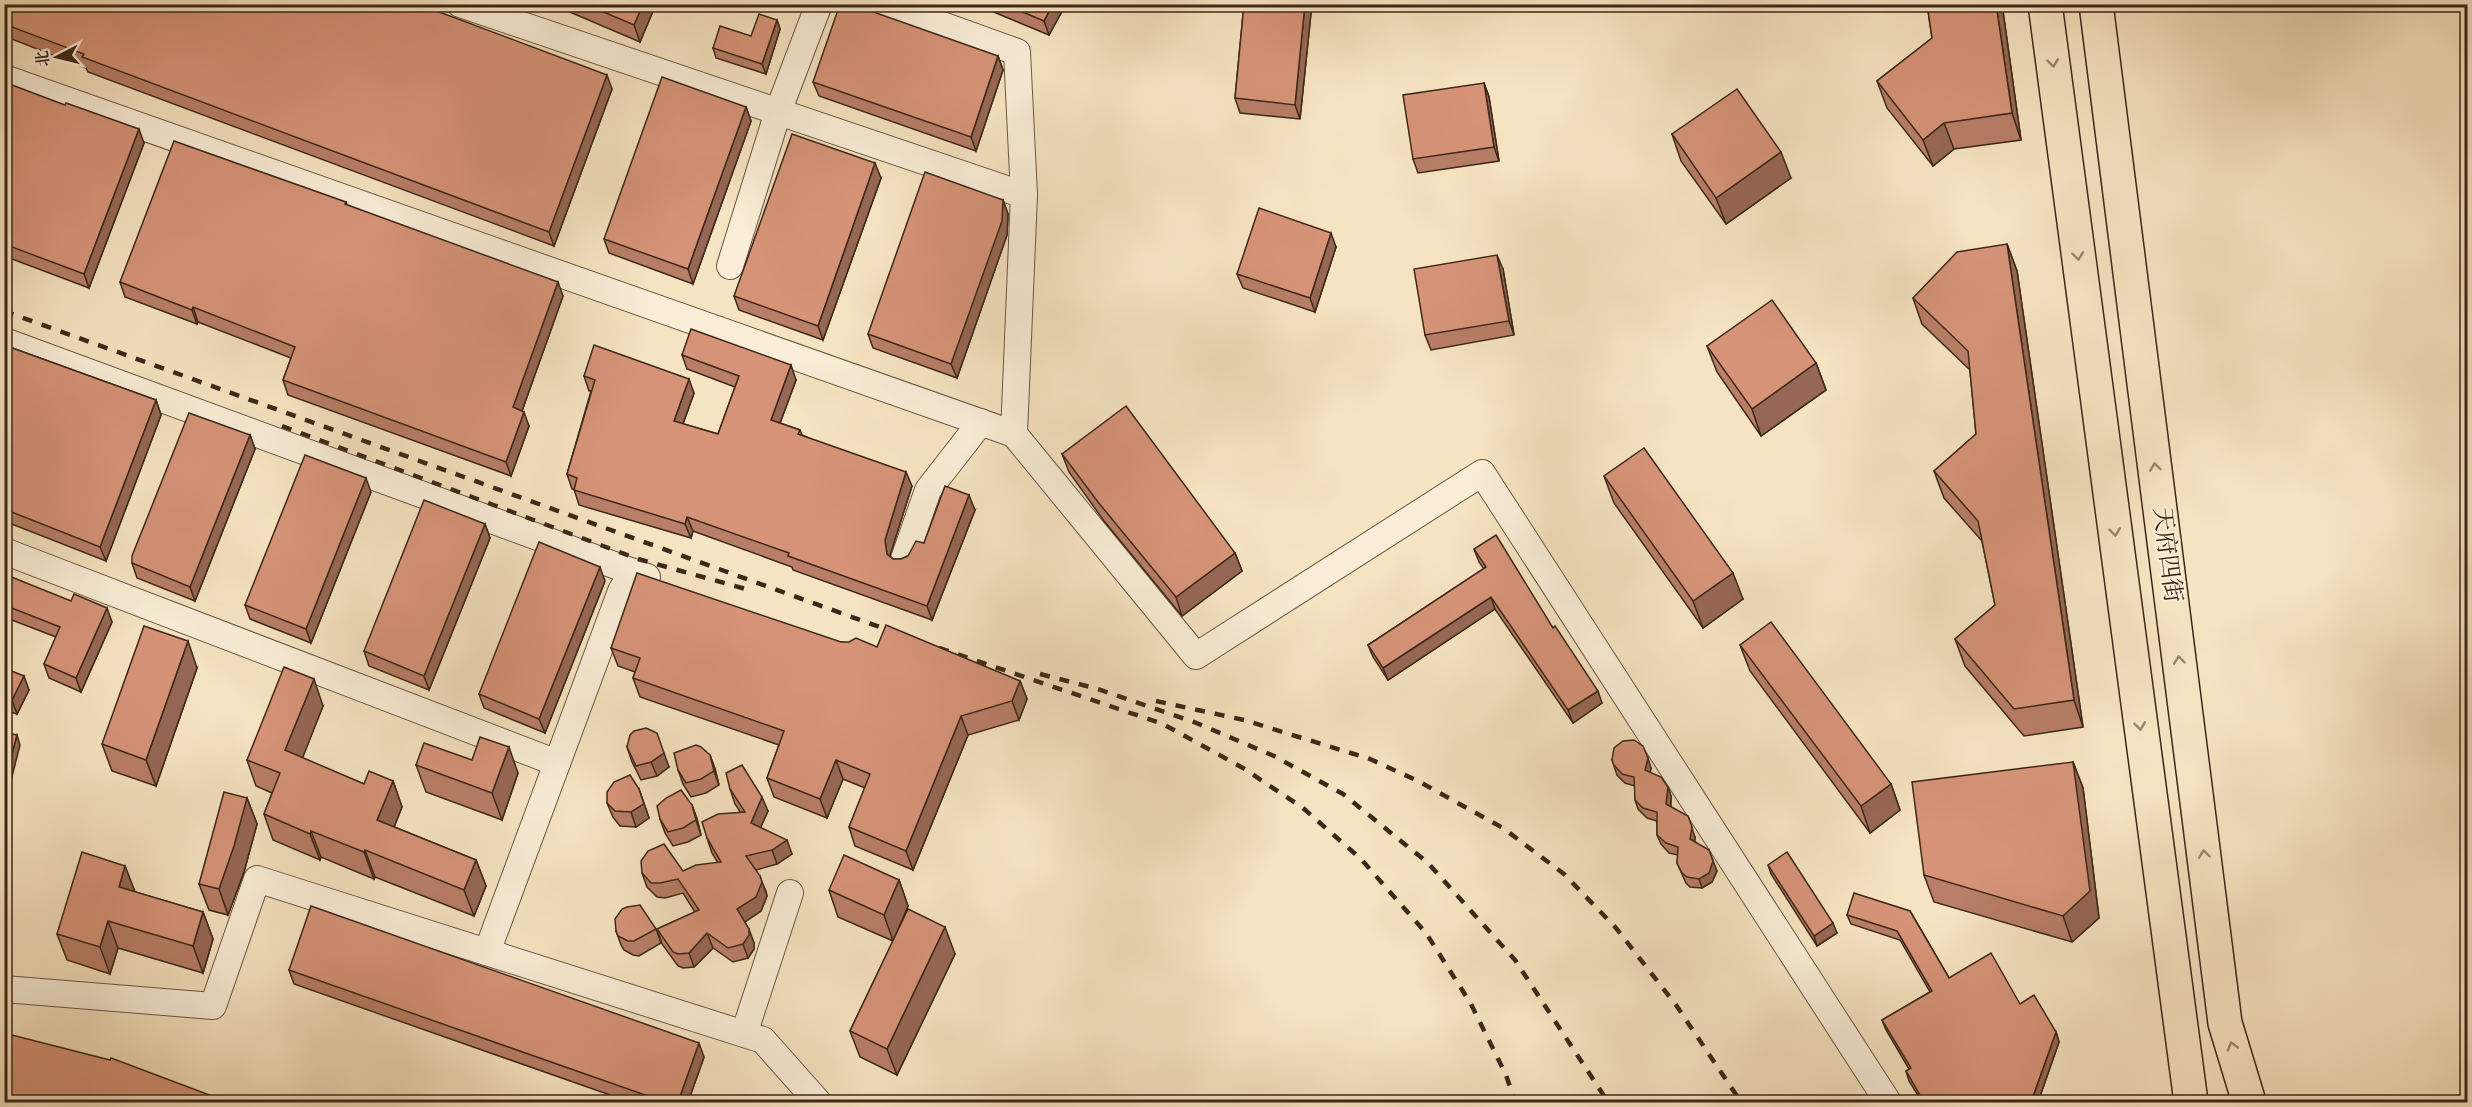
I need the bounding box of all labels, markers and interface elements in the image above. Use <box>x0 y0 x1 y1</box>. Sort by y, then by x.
north arrow <box>27 27 87 87</box>
text: 北 <box>32 49 57 68</box>
one-way arrow <box>2046 58 2059 67</box>
one-way arrow <box>2072 251 2084 260</box>
one-way arrow <box>2149 462 2161 471</box>
street label: 天府四街 <box>2143 505 2189 605</box>
one-way arrow <box>2108 528 2120 537</box>
one-way arrow <box>2174 656 2186 665</box>
one-way arrow <box>2134 721 2146 730</box>
one-way arrow <box>2198 849 2210 858</box>
one-way arrow <box>2227 1041 2239 1052</box>

